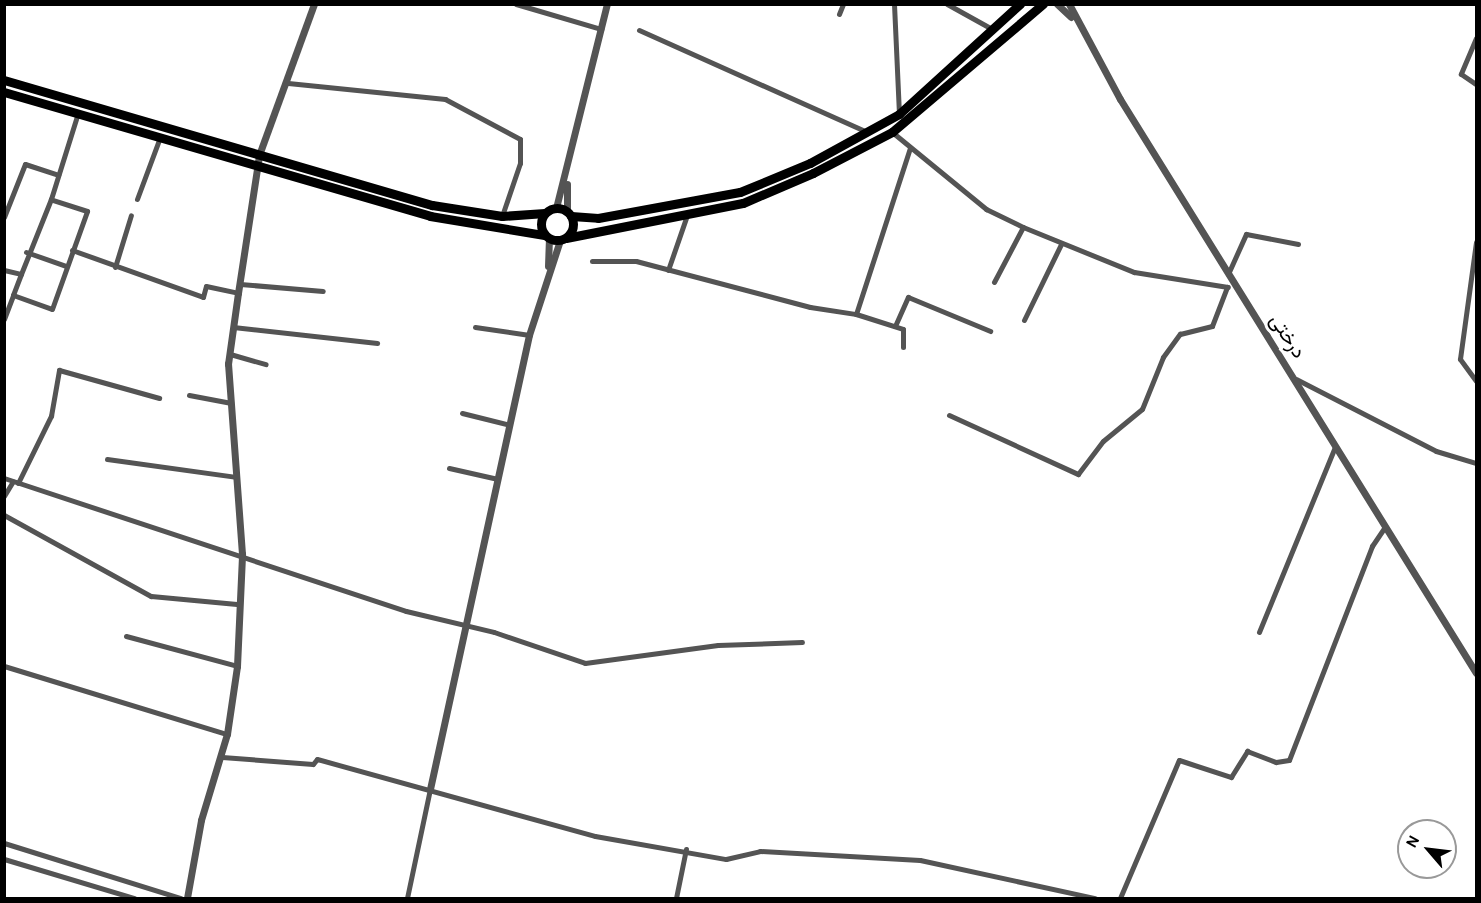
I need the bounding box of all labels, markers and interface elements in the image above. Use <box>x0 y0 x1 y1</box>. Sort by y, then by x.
street label: درختی <box>1265 309 1311 363</box>
north arrow <box>1397 819 1457 879</box>
text: N <box>1401 832 1424 851</box>

